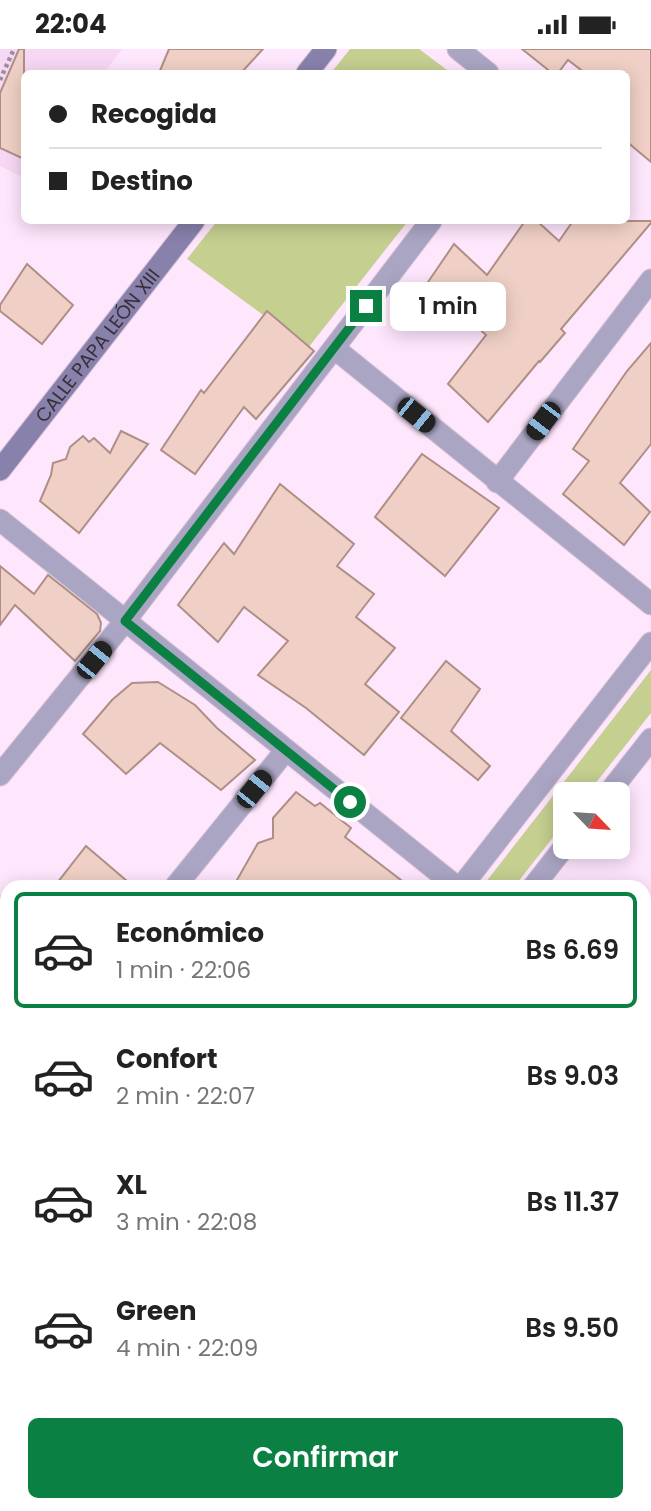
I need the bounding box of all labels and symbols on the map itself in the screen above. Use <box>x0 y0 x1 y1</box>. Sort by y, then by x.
street label: CALLE PAPA LEÓN XIII <box>28 263 166 428</box>
callout: 1 min <box>390 281 506 331</box>
route end <box>350 290 382 322</box>
car <box>394 394 439 436</box>
car <box>522 398 565 444</box>
car <box>73 637 116 683</box>
car <box>233 766 276 812</box>
north arrow <box>553 782 630 859</box>
route start <box>334 786 366 818</box>

